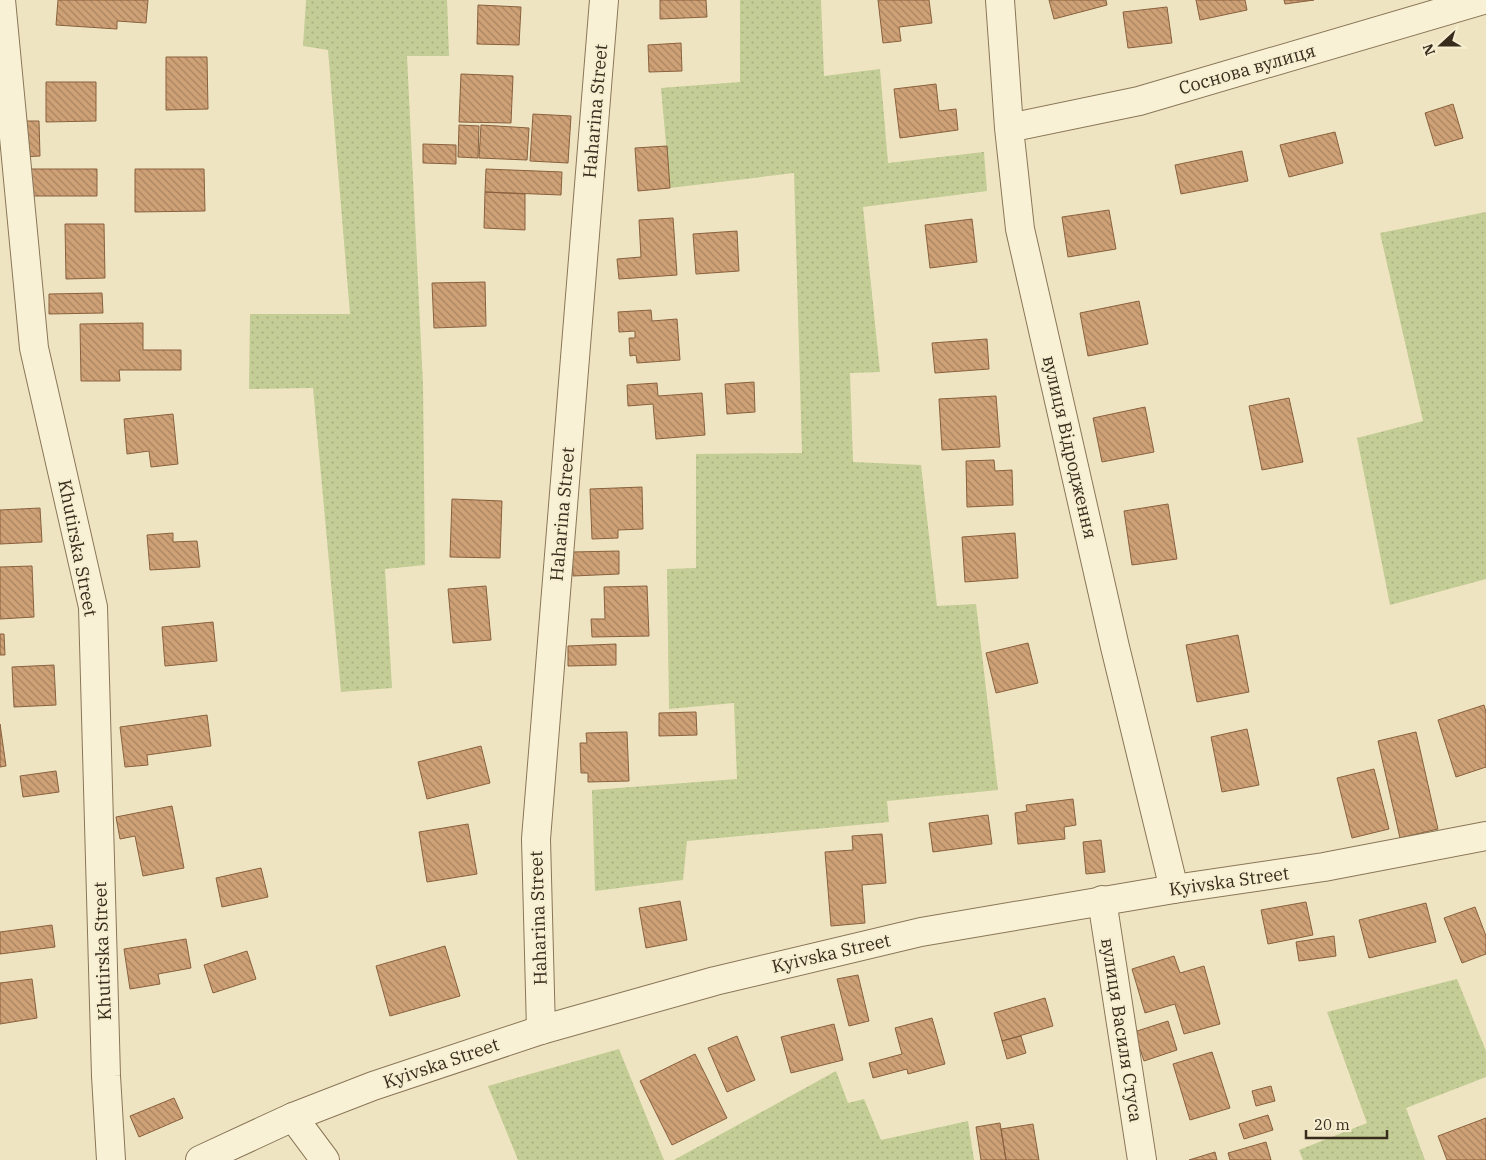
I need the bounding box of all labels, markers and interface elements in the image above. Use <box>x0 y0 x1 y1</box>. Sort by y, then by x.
north arrow <box>1416 20 1466 70</box>
street label: Соснова вулиця <box>1176 38 1318 100</box>
text: N <box>1418 41 1439 58</box>
street label: Haharina Street <box>578 43 612 179</box>
street label: вулиця Відродження <box>1038 353 1102 541</box>
street label: Haharina Street <box>545 446 579 582</box>
street label: Khutirska Street <box>53 478 103 618</box>
street label: Haharina Street <box>524 850 552 986</box>
street label: Kyivska Street <box>1167 861 1291 901</box>
street label: Khutirska Street <box>88 881 116 1021</box>
street label: Kyivska Street <box>769 928 893 978</box>
street label: вулиця Василя Стуса <box>1096 936 1148 1124</box>
street label: Kyivska Street <box>380 1032 502 1094</box>
scale bar <box>1306 1108 1387 1140</box>
text: 20 m <box>1314 1115 1350 1134</box>

